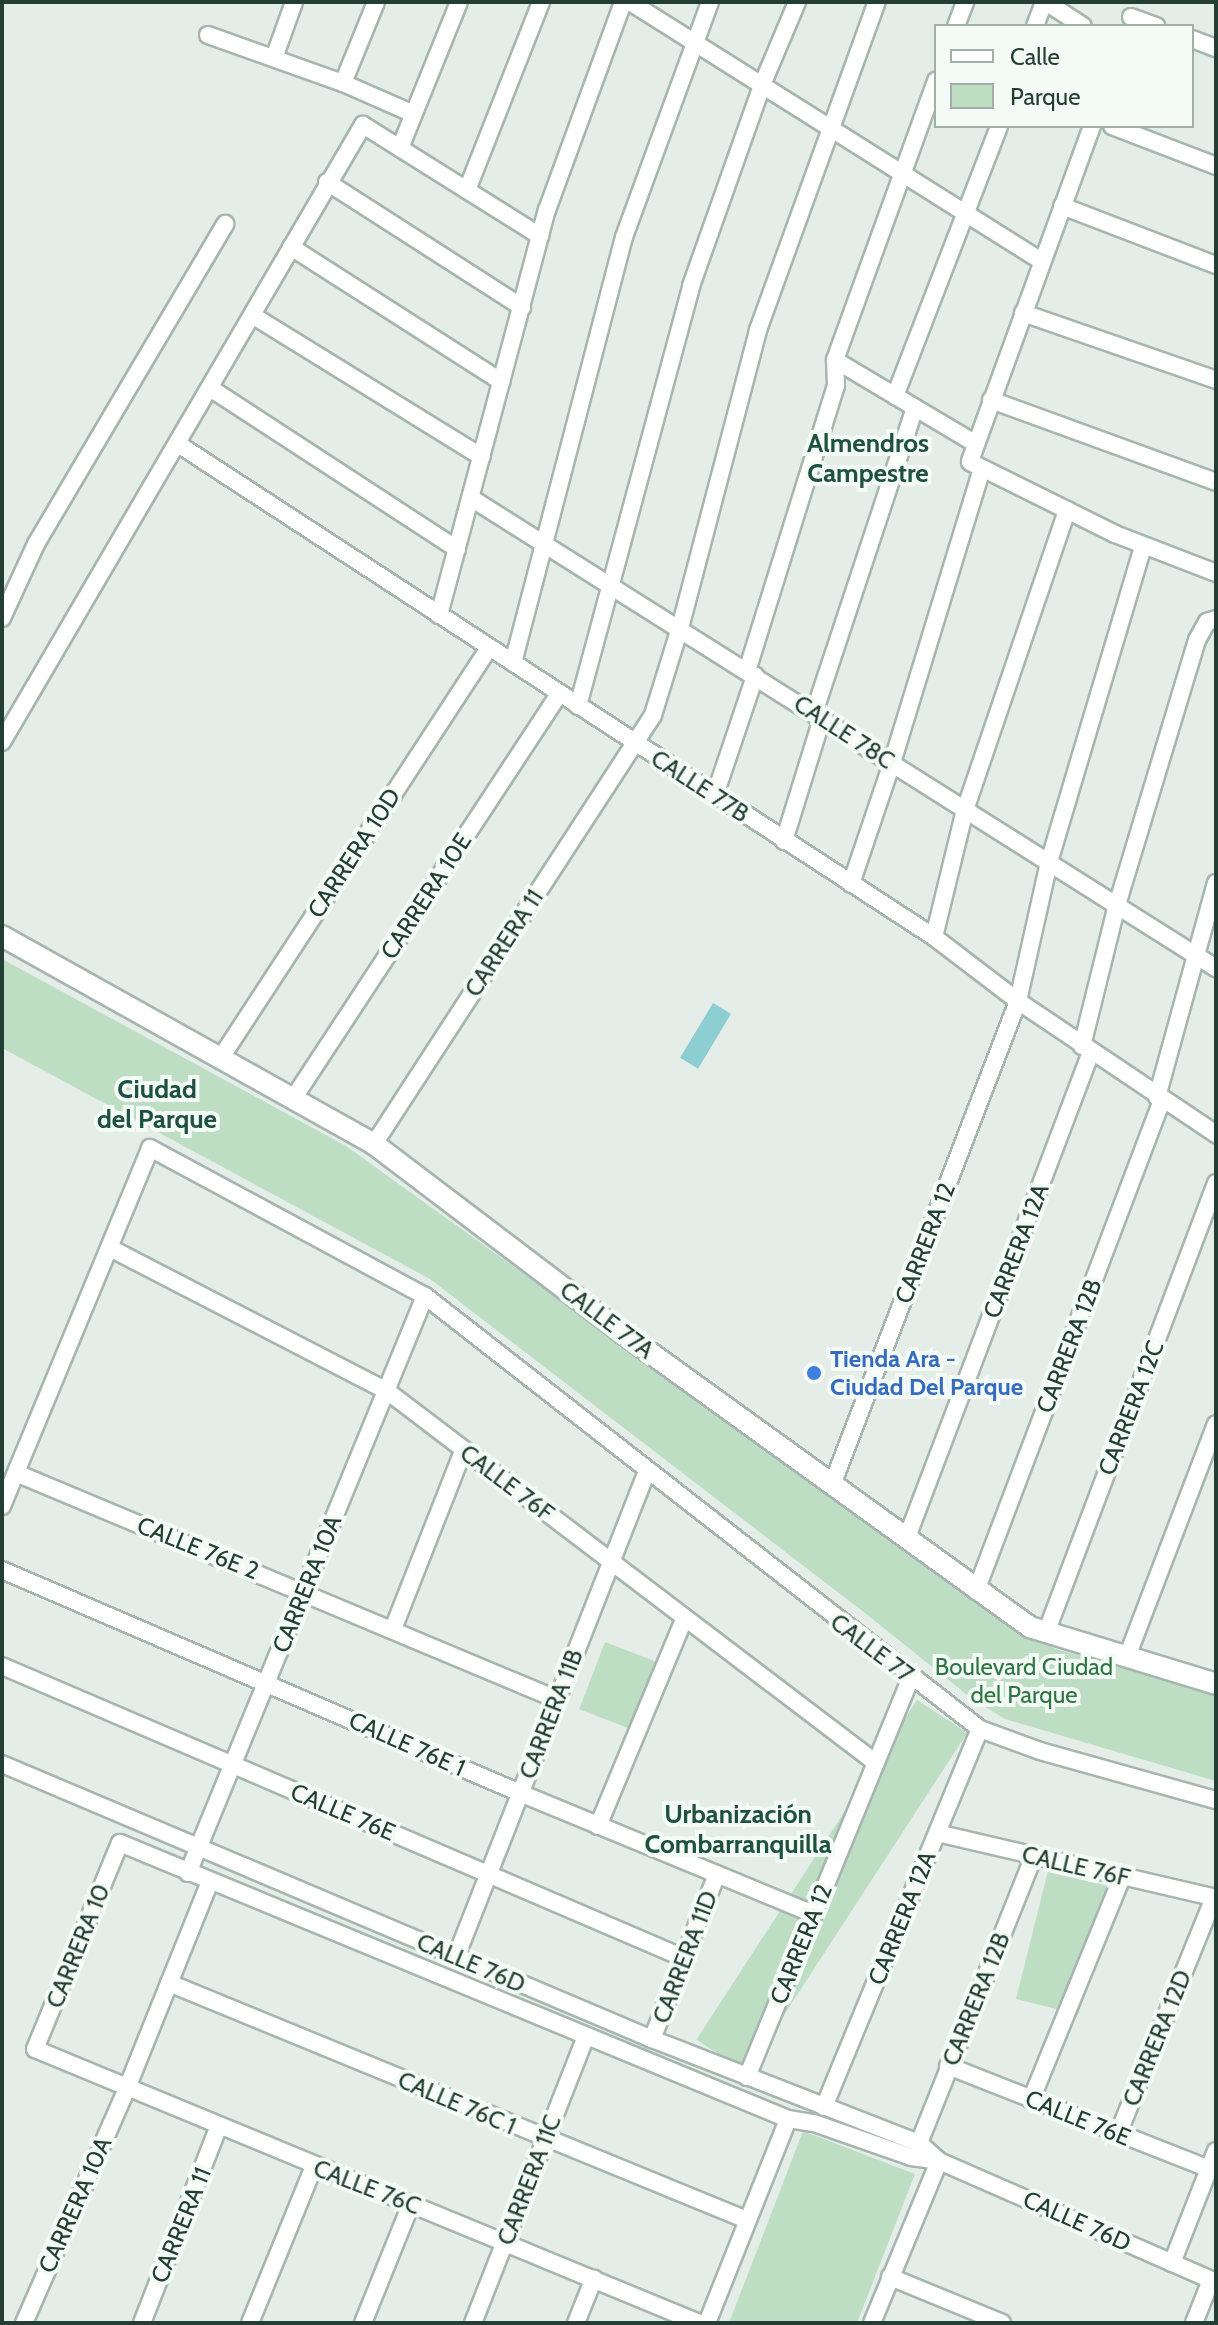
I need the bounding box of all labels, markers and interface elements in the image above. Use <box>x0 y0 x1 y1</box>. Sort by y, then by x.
legend <box>934 24 1194 128</box>
text: Calle <box>1010 42 1060 71</box>
text: Parque <box>1010 82 1080 111</box>
district label: Almendros Campestre <box>807 428 929 490</box>
street label: CALLE 78C <box>788 689 900 775</box>
street label: CALLE 77B <box>646 744 754 828</box>
street label: CARRERA 10D <box>301 783 407 923</box>
street label: CARRERA 10E <box>375 828 477 964</box>
street label: CARRERA 11 <box>459 884 549 1002</box>
district label: Ciudad del Parque <box>97 1074 217 1136</box>
street label: CARRERA 12 <box>889 1179 961 1307</box>
street label: CARRERA 12A <box>977 1180 1055 1322</box>
street label: CALLE 77A <box>554 1275 660 1365</box>
street label: CARRERA 12B <box>1030 1275 1108 1417</box>
street label: CARRERA 12C <box>1092 1337 1170 1479</box>
place label: Tienda Ara - Ciudad Del Parque <box>830 1345 1023 1401</box>
marker: Tienda Ara - Ciudad Del Parque <box>805 1364 823 1382</box>
street label: CALLE 76F <box>454 1438 560 1528</box>
street label: CALLE 76E 2 <box>133 1511 263 1585</box>
street label: CARRERA 10A <box>266 1511 348 1657</box>
street label: CALLE 77 <box>825 1607 919 1689</box>
street label: CARRERA 11B <box>513 1645 589 1783</box>
park label: Boulevard Ciudad del Parque <box>935 1653 1113 1709</box>
street label: CALLE 76E 1 <box>345 1706 469 1782</box>
street label: CALLE 76E <box>286 1777 400 1847</box>
district label: Urbanización Combarranquilla <box>644 1799 832 1860</box>
street label: CALLE 76F <box>1019 1840 1133 1892</box>
street label: CARRERA 12A <box>862 1847 942 1989</box>
street label: CARRERA 10 <box>40 1880 116 2012</box>
street label: CARRERA 12 <box>764 1880 838 2008</box>
street label: CARRERA 11D <box>647 1887 723 2027</box>
street label: CALLE 76D <box>412 1927 530 1999</box>
street label: CARRERA 12B <box>936 1928 1016 2070</box>
street label: CARRERA 12D <box>1117 1966 1197 2110</box>
street label: CALLE 76C 1 <box>394 2065 520 2141</box>
street label: CALLE 76E <box>1021 2084 1135 2152</box>
street label: CARRERA 11C <box>491 2111 567 2249</box>
street label: CARRERA 10A <box>32 2133 118 2277</box>
street label: CALLE 76C <box>309 2153 425 2221</box>
street label: CARRERA 11 <box>145 2163 217 2287</box>
street label: CALLE 76D <box>1019 2184 1135 2258</box>

